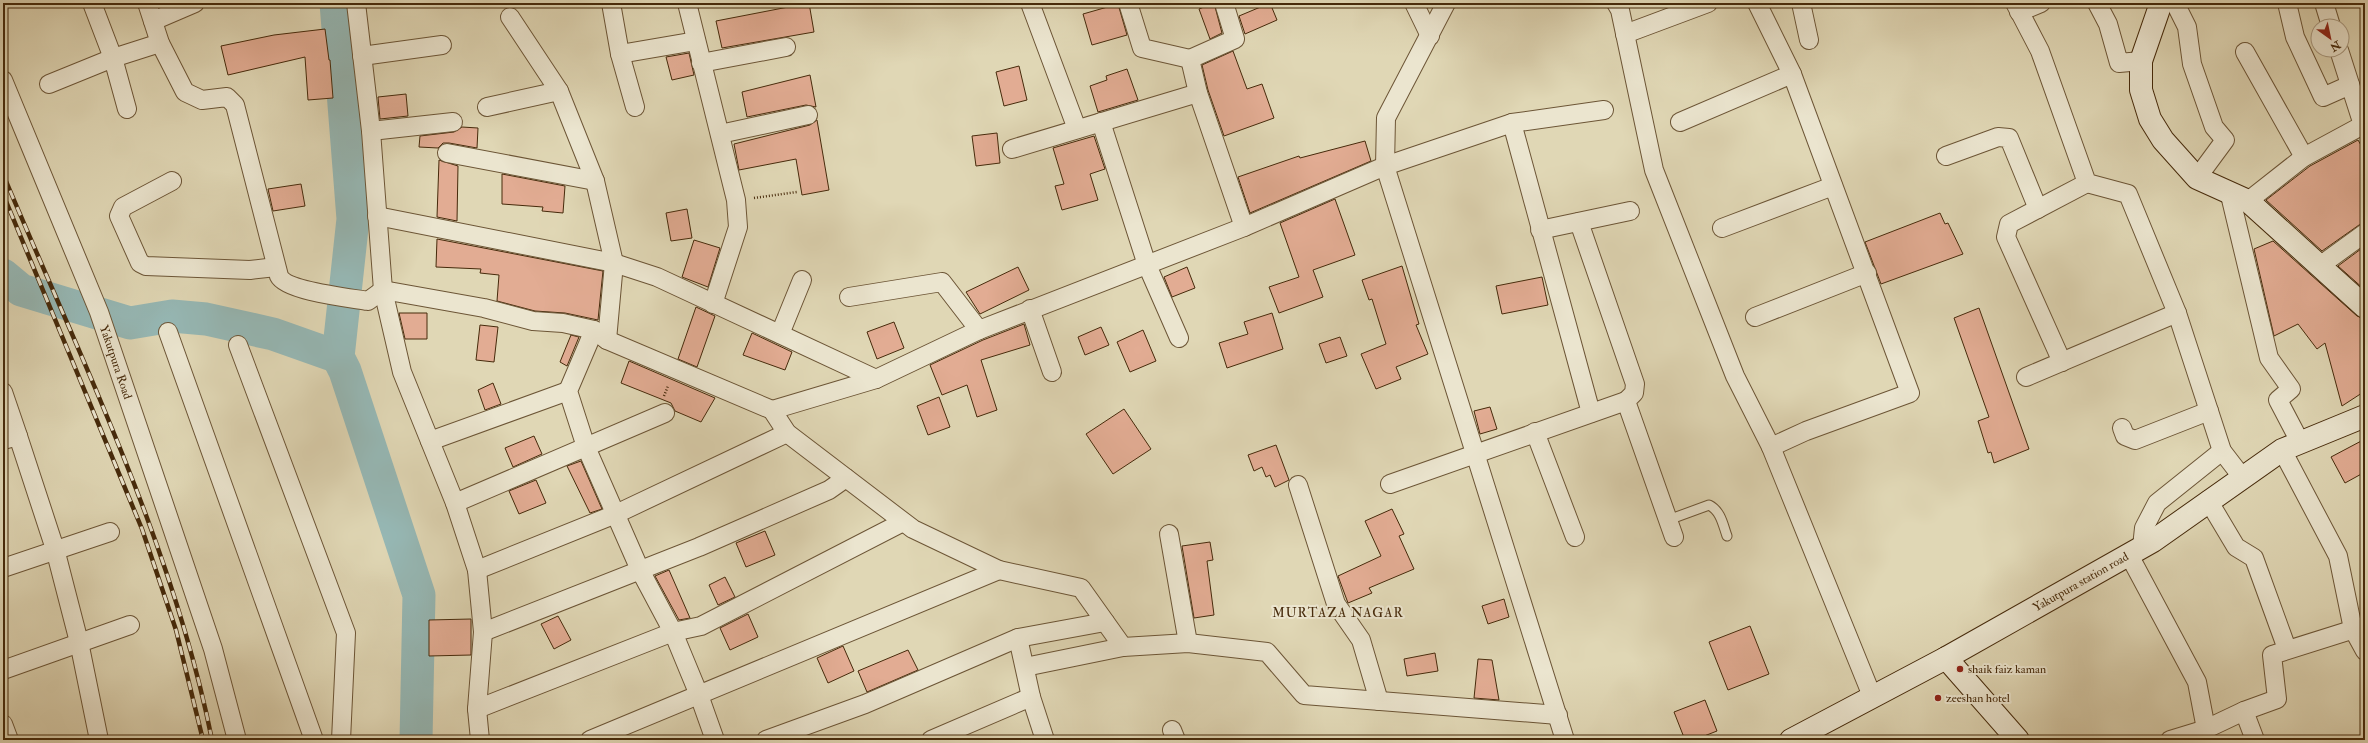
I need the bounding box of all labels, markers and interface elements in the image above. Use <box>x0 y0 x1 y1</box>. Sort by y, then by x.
north arrow <box>2310 18 2350 58</box>
text: N <box>2327 37 2344 55</box>
street label: Yakutpura Road <box>96 323 135 401</box>
street label: Yakutpura station road <box>2030 549 2131 615</box>
district label: MURTAZA NAGAR <box>1272 605 1404 621</box>
place label: shaik faiz kaman <box>1968 662 2046 677</box>
marker: shaik faiz kaman <box>1955 664 1965 674</box>
place label: zeeshan hotel <box>1946 691 2010 706</box>
marker: zeeshan hotel <box>1933 693 1943 703</box>

